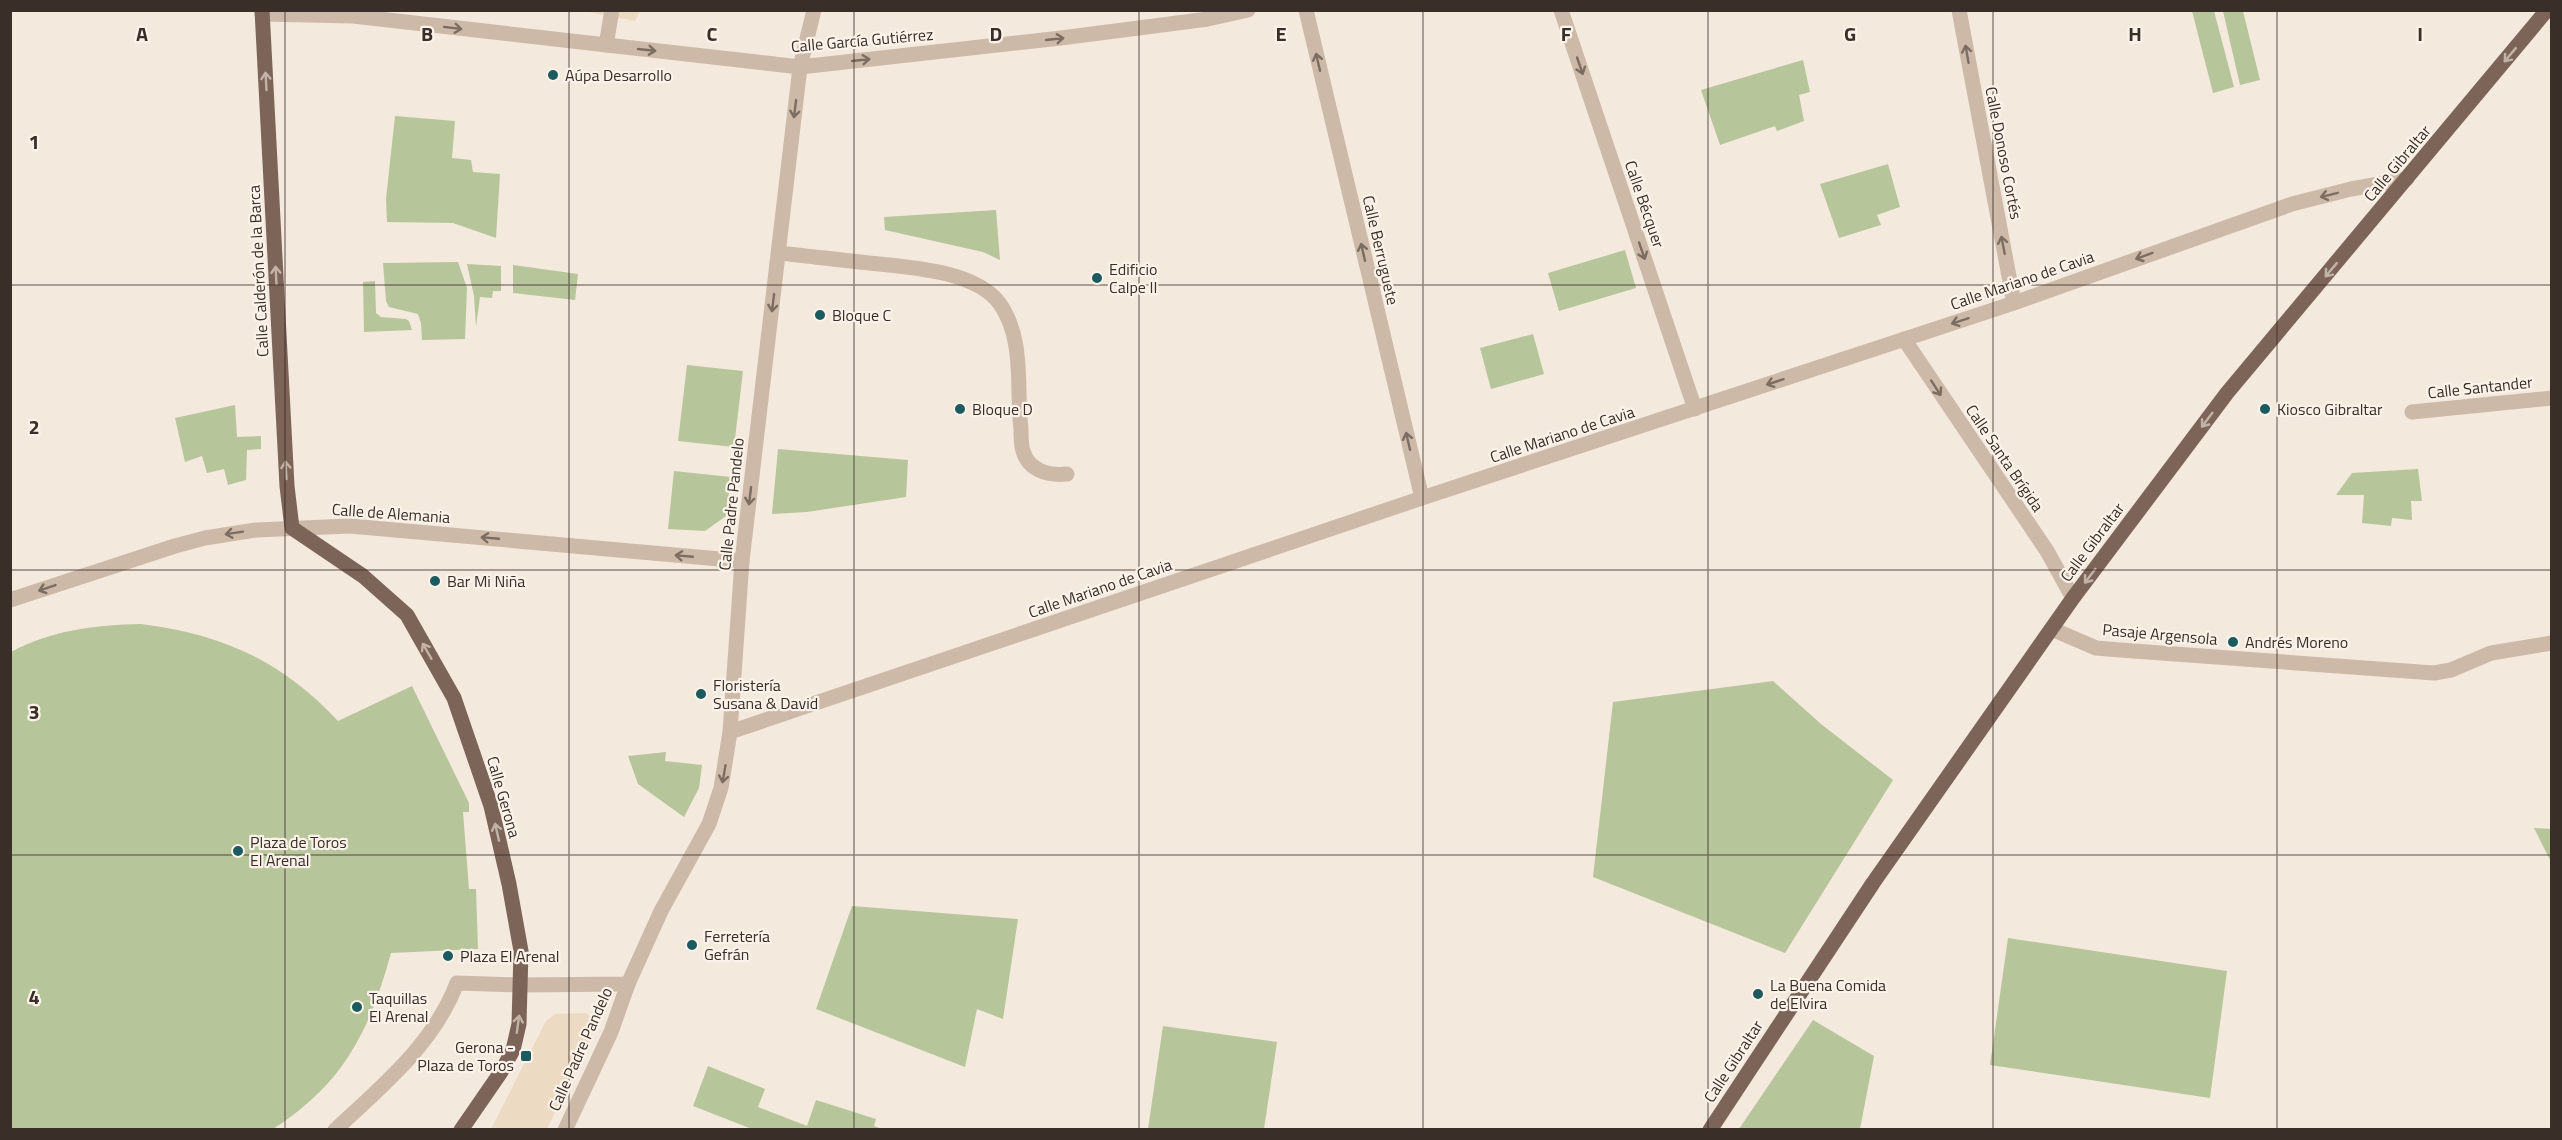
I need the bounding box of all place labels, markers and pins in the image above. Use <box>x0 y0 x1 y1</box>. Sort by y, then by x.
place label: Aúpa Desarrollo <box>565 63 672 87</box>
marker: Aúpa Desarrollo <box>546 68 560 82</box>
place label: Edificio Calpe II <box>1109 257 1157 299</box>
marker: Edificio Calpe II <box>1090 271 1104 285</box>
place label: Bloque C <box>832 303 892 327</box>
marker: Bloque C <box>813 308 827 322</box>
place label: Bloque D <box>972 397 1033 421</box>
place label: Kiosco Gibraltar <box>2277 397 2383 421</box>
marker: Bloque D <box>953 402 967 416</box>
marker: Kiosco Gibraltar <box>2258 402 2272 416</box>
place label: Bar Mi Niña <box>447 569 525 593</box>
marker: Bar Mi Niña <box>428 574 442 588</box>
place label: Andrés Moreno <box>2245 630 2348 654</box>
marker: Andrés Moreno <box>2226 635 2240 649</box>
place label: Floristería Susana & David <box>713 673 818 715</box>
marker: Floristería Susana & David <box>694 687 708 701</box>
place label: Plaza de Toros El Arenal <box>250 830 347 872</box>
marker: Plaza de Toros El Arenal <box>231 844 245 858</box>
place label: Ferretería Gefrán <box>704 924 770 966</box>
marker: Ferretería Gefrán <box>685 938 699 952</box>
place label: Plaza El Arenal <box>460 944 559 968</box>
marker: Plaza El Arenal <box>441 949 455 963</box>
place label: La Buena Comida de Elvira <box>1770 973 1886 1015</box>
place label: Taquillas El Arenal <box>369 986 428 1028</box>
marker: La Buena Comida de Elvira <box>1751 987 1765 1001</box>
marker: Taquillas El Arenal <box>350 1000 364 1014</box>
place label: Gerona - Plaza de Toros <box>417 1035 514 1077</box>
marker: Gerona - Plaza de Toros <box>519 1049 533 1063</box>

